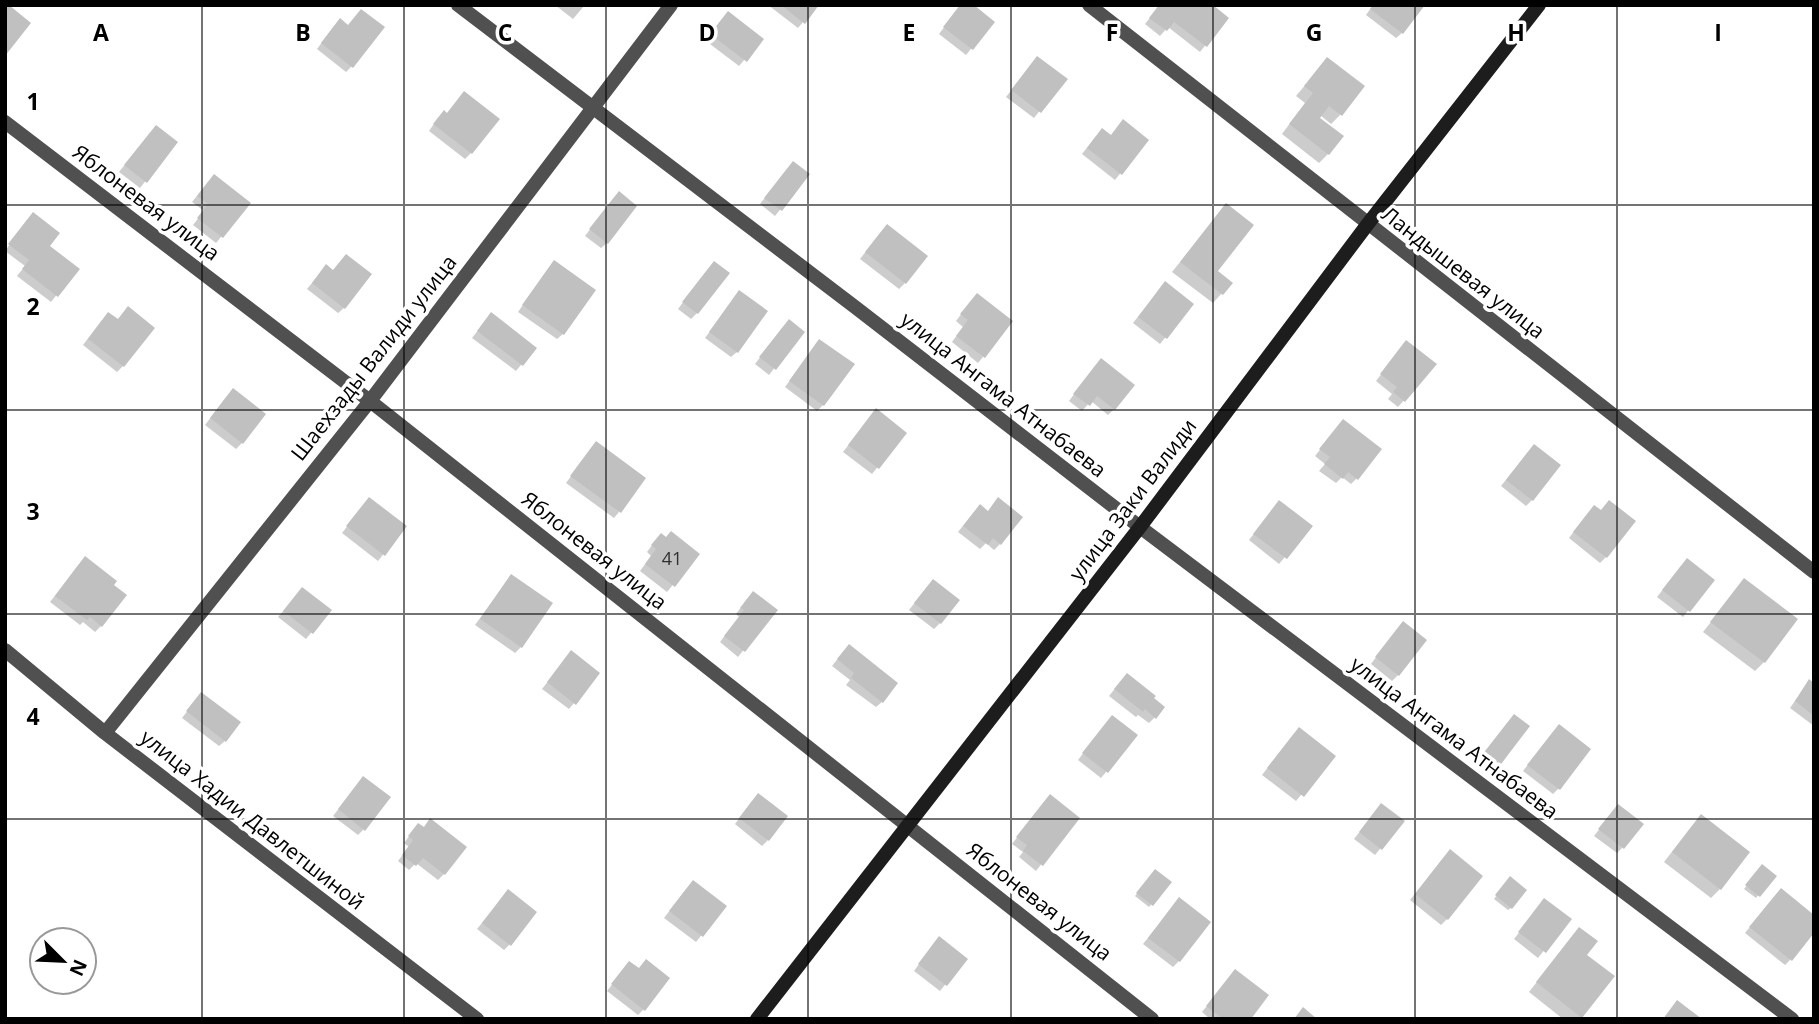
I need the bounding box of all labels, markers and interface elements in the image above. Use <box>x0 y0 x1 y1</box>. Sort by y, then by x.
text: A <box>93 16 109 48</box>
text: B <box>295 16 311 48</box>
text: C <box>498 16 512 48</box>
text: D <box>698 16 716 48</box>
text: E <box>903 16 915 48</box>
text: F <box>1106 16 1118 48</box>
text: G <box>1306 16 1322 48</box>
text: H <box>1507 16 1525 48</box>
text: I <box>1714 16 1722 48</box>
text: 1 <box>26 85 40 117</box>
street label: Яблоневая улица <box>67 138 226 267</box>
street label: Ландышевая улица <box>1376 200 1551 345</box>
street label: Шаехзады Валиди улица <box>284 249 462 466</box>
text: 2 <box>26 290 40 322</box>
street label: улица Ангама Атнабаева <box>895 305 1112 483</box>
street label: улица Заки Валиди <box>1062 413 1202 586</box>
street label: Яблоневая улица <box>516 485 673 616</box>
text: 3 <box>26 495 40 527</box>
house number: 41 <box>662 546 682 570</box>
street label: улица Ангама Атнабаева <box>1345 650 1564 825</box>
text: 4 <box>26 700 40 732</box>
street label: улица Хадии Давлетшиной <box>135 723 370 916</box>
street label: Яблоневая улица <box>961 836 1118 967</box>
north arrow <box>28 926 98 996</box>
text: N <box>64 956 94 980</box>

